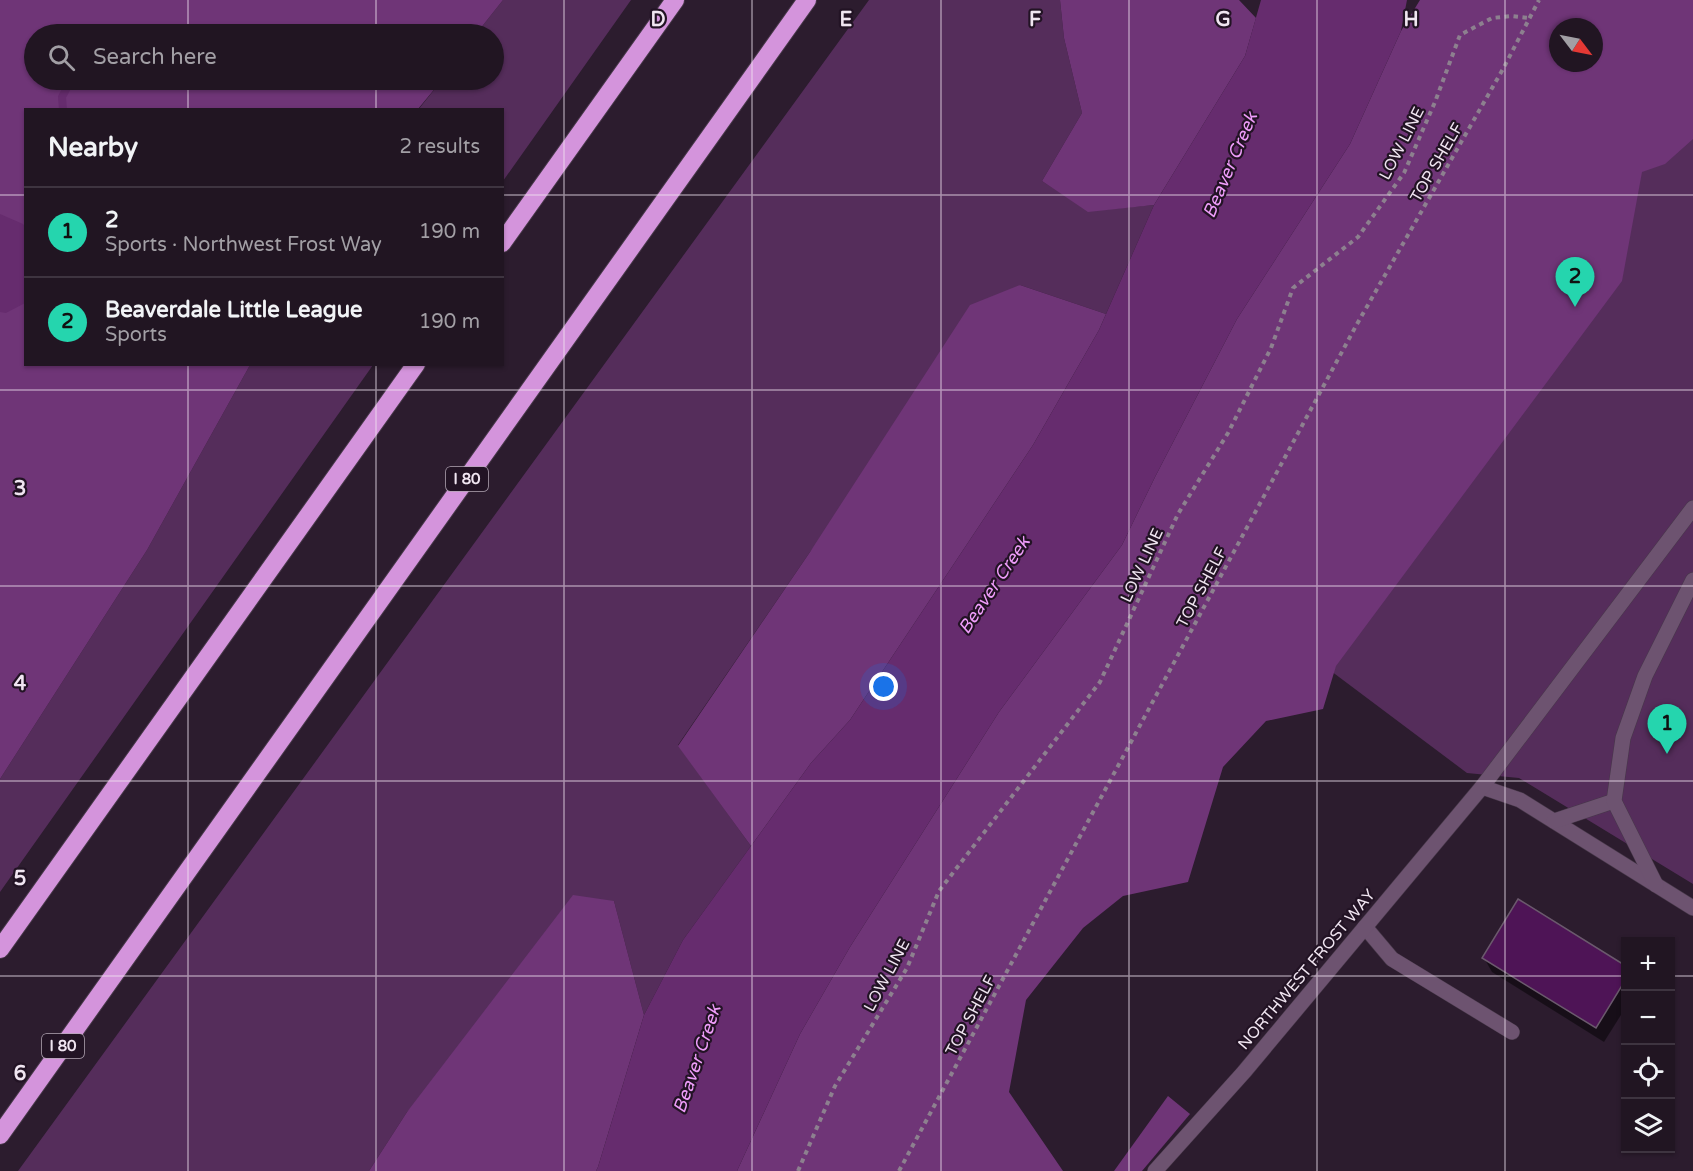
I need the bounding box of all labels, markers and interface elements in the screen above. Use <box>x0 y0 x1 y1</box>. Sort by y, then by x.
text: D <box>650 8 666 32</box>
text: E <box>840 8 853 32</box>
text: F <box>1029 8 1041 32</box>
text: G <box>1215 8 1231 32</box>
text: H <box>1403 8 1419 32</box>
north arrow <box>1549 18 1603 72</box>
search box <box>24 24 504 90</box>
icon: search <box>45 41 78 74</box>
text: Search here <box>93 44 217 70</box>
street label: LOW LINE <box>1375 104 1429 183</box>
water label: Beaver Creek <box>1198 108 1263 221</box>
street label: TOP SHELF <box>1406 119 1468 206</box>
text: Nearby <box>48 132 138 163</box>
text: 2 results <box>400 135 480 159</box>
text: 2 <box>105 207 119 233</box>
text: 1 <box>61 220 74 244</box>
text: 190 m <box>419 220 480 244</box>
text: Sports · Northwest Frost Way <box>105 233 382 257</box>
pin: 2 <box>1556 258 1594 307</box>
text: Beaverdale Little League <box>105 297 363 323</box>
text: 2 <box>61 310 74 334</box>
text: 190 m <box>419 310 480 334</box>
text: Sports <box>105 323 167 347</box>
road number: I 80 <box>446 467 488 491</box>
text: 3 <box>14 477 26 501</box>
street label: LOW LINE <box>1116 525 1168 606</box>
water label: Beaver Creek <box>953 531 1035 638</box>
street label: TOP SHELF <box>1172 544 1232 631</box>
text: 4 <box>14 672 27 696</box>
your location <box>869 672 898 701</box>
pin: 1 <box>1648 704 1686 754</box>
text: 5 <box>14 867 26 891</box>
street label: NORTHWEST FROST WAY <box>1234 885 1380 1054</box>
street label: LOW LINE <box>859 936 914 1015</box>
map controls <box>1621 937 1675 1153</box>
button: + <box>1621 937 1675 991</box>
street label: TOP SHELF <box>941 972 1001 1059</box>
button: − <box>1621 991 1675 1045</box>
water label: Beaver Creek <box>668 1001 726 1116</box>
road number: I 80 <box>42 1034 84 1058</box>
button: locate <box>1621 1045 1675 1099</box>
text: 6 <box>14 1062 26 1086</box>
button: layers <box>1621 1099 1675 1153</box>

